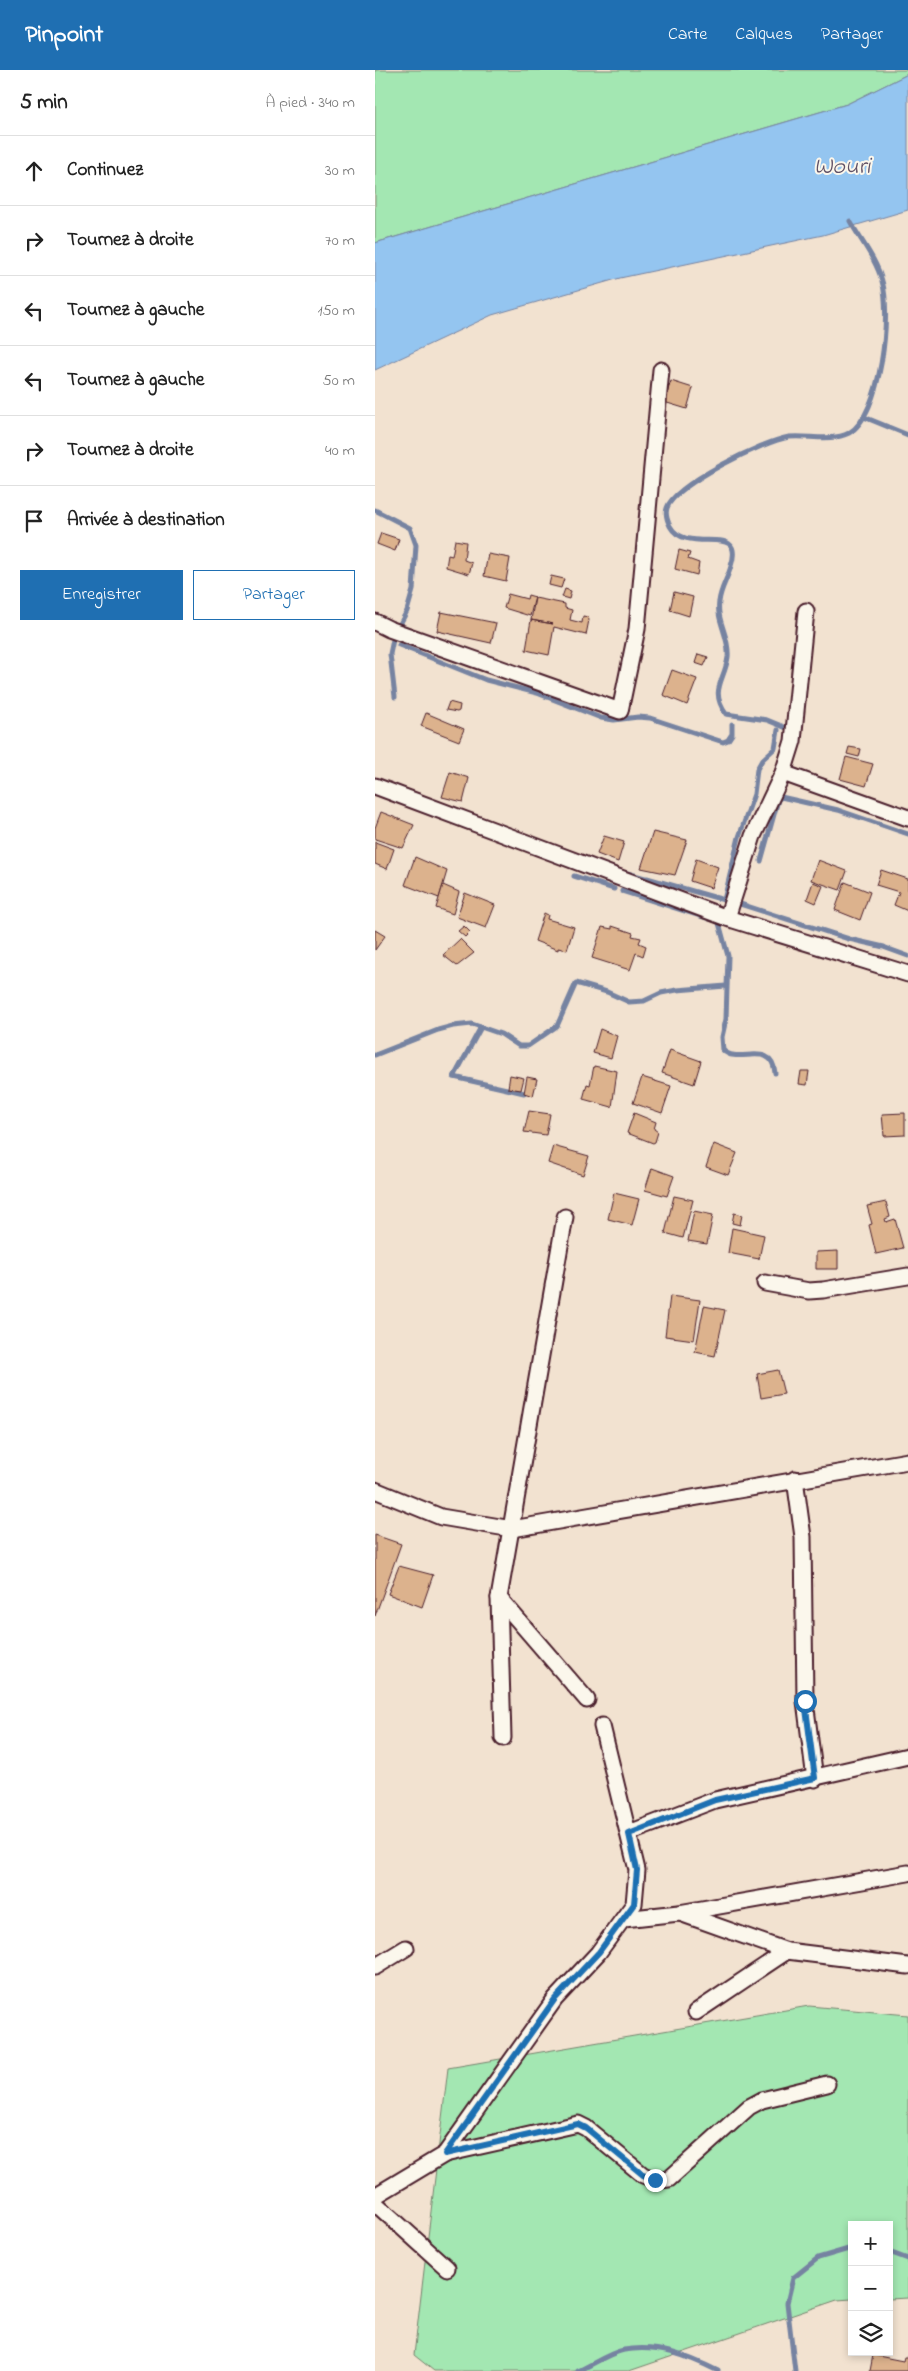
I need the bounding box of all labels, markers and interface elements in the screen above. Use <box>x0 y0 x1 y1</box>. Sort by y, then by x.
text: Pinpoint <box>25 18 103 53</box>
text: Carte <box>668 22 707 48</box>
text: Calques <box>735 22 793 48</box>
text: Partager <box>821 22 883 48</box>
text: 5 min <box>20 88 68 118</box>
text: À pied · 340 m <box>265 91 355 115</box>
water label: Wouri <box>814 150 873 185</box>
icon: ahead <box>20 157 48 185</box>
text: Continuez <box>67 157 143 184</box>
text: 30 m <box>325 159 355 183</box>
icon: right <box>20 227 48 255</box>
text: Tournez à droite <box>67 227 193 254</box>
text: 70 m <box>325 229 355 253</box>
icon: left <box>20 297 48 325</box>
text: Tournez à gauche <box>67 297 204 324</box>
text: 150 m <box>317 299 355 323</box>
icon: left <box>20 367 48 395</box>
text: Tournez à gauche <box>67 367 204 394</box>
text: 50 m <box>323 369 355 393</box>
icon: right <box>20 437 48 465</box>
text: Tournez à droite <box>67 437 193 464</box>
text: 40 m <box>325 439 355 463</box>
icon: arrive <box>20 507 48 535</box>
text: Arrivée à destination <box>67 507 225 534</box>
button: Enregistrer <box>20 570 183 620</box>
button: Partager <box>193 570 355 620</box>
route start <box>794 1690 817 1713</box>
route end <box>644 2169 667 2192</box>
map controls <box>848 2221 893 2356</box>
button: + <box>848 2221 893 2266</box>
button: − <box>848 2266 893 2311</box>
button: layers <box>848 2311 893 2356</box>

